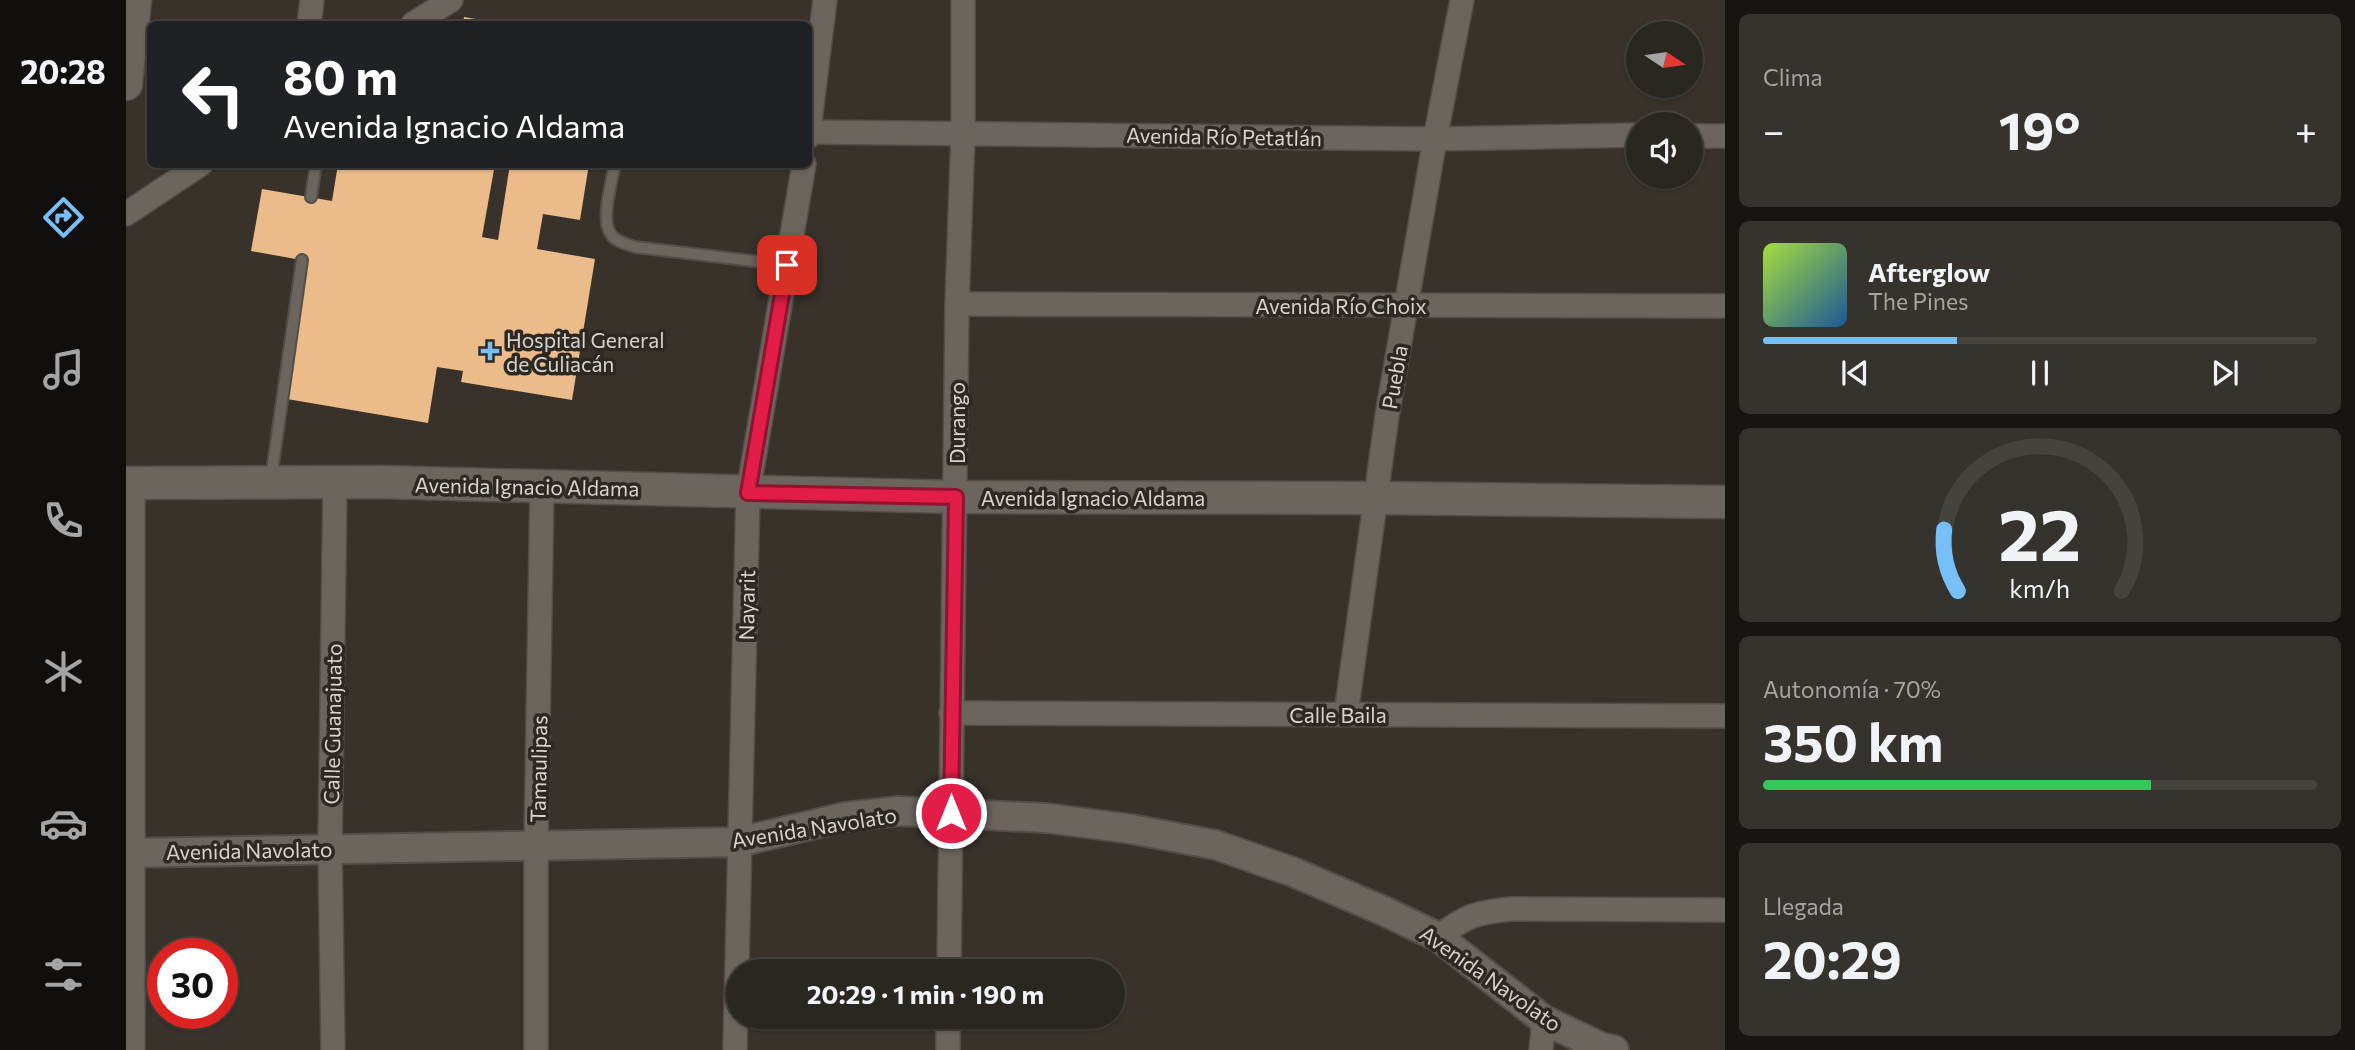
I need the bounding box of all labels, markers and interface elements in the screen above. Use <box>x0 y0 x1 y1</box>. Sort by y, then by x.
north arrow <box>1626 21 1703 98</box>
map controls <box>1626 21 1703 189</box>
text: 80 m <box>283 45 398 105</box>
icon: left <box>168 49 259 140</box>
text: 20:28 <box>20 51 106 91</box>
text: Clima <box>1763 63 1823 91</box>
text: 19° <box>1999 97 2080 161</box>
text: Avenida Ignacio Aldama <box>283 105 625 145</box>
text: − <box>1763 106 1785 153</box>
text: + <box>2295 106 2317 153</box>
button: sound <box>1626 112 1703 189</box>
street label: Avenida Río Petatlán <box>1126 122 1322 150</box>
icon: directions <box>39 193 88 242</box>
pin <box>757 235 817 295</box>
icon: arrive <box>768 246 806 284</box>
text: Afterglow <box>1868 256 1990 287</box>
text: The Pines <box>1868 287 1969 315</box>
street label: Avenida Río Choix <box>1255 293 1427 318</box>
place label: Hospital General de Culiacán <box>506 327 664 376</box>
marker: Hospital General de Culiacán <box>480 341 500 361</box>
street label: Puebla <box>1376 343 1412 411</box>
icon: music <box>39 345 88 394</box>
icon: previous <box>1836 354 1874 392</box>
icon: pause <box>2021 354 2059 392</box>
icon: next <box>2206 354 2244 392</box>
street label: Durango <box>944 382 969 464</box>
street label: Avenida Ignacio Aldama <box>415 472 639 500</box>
street label: Avenida Ignacio Aldama <box>981 485 1205 510</box>
text: 22 <box>1999 487 2081 576</box>
icon: phone <box>39 496 88 545</box>
street label: Nayarit <box>733 569 759 641</box>
text: km/h <box>2010 573 2070 603</box>
street label: Calle Guanajuato <box>318 643 346 805</box>
icon: climate <box>39 647 88 696</box>
text: Autonomía · 70% <box>1763 675 1941 703</box>
street label: Calle Baila <box>1289 702 1387 727</box>
text: 350 km <box>1763 709 1943 773</box>
street label: Tamaulipas <box>525 715 551 823</box>
position arrow <box>914 776 988 850</box>
icon: car <box>39 799 88 848</box>
street label: Avenida Navolato <box>730 802 898 852</box>
street label: Avenida Navolato <box>166 836 332 864</box>
text: Llegada <box>1763 892 1844 920</box>
street label: Avenida Navolato <box>1416 920 1566 1036</box>
text: 20:29 <box>1763 926 1902 990</box>
speed limit sign: 30 <box>147 938 238 1029</box>
icon: filters <box>39 950 88 999</box>
text: 20:29 · 1 min · 190 m <box>807 978 1044 1009</box>

